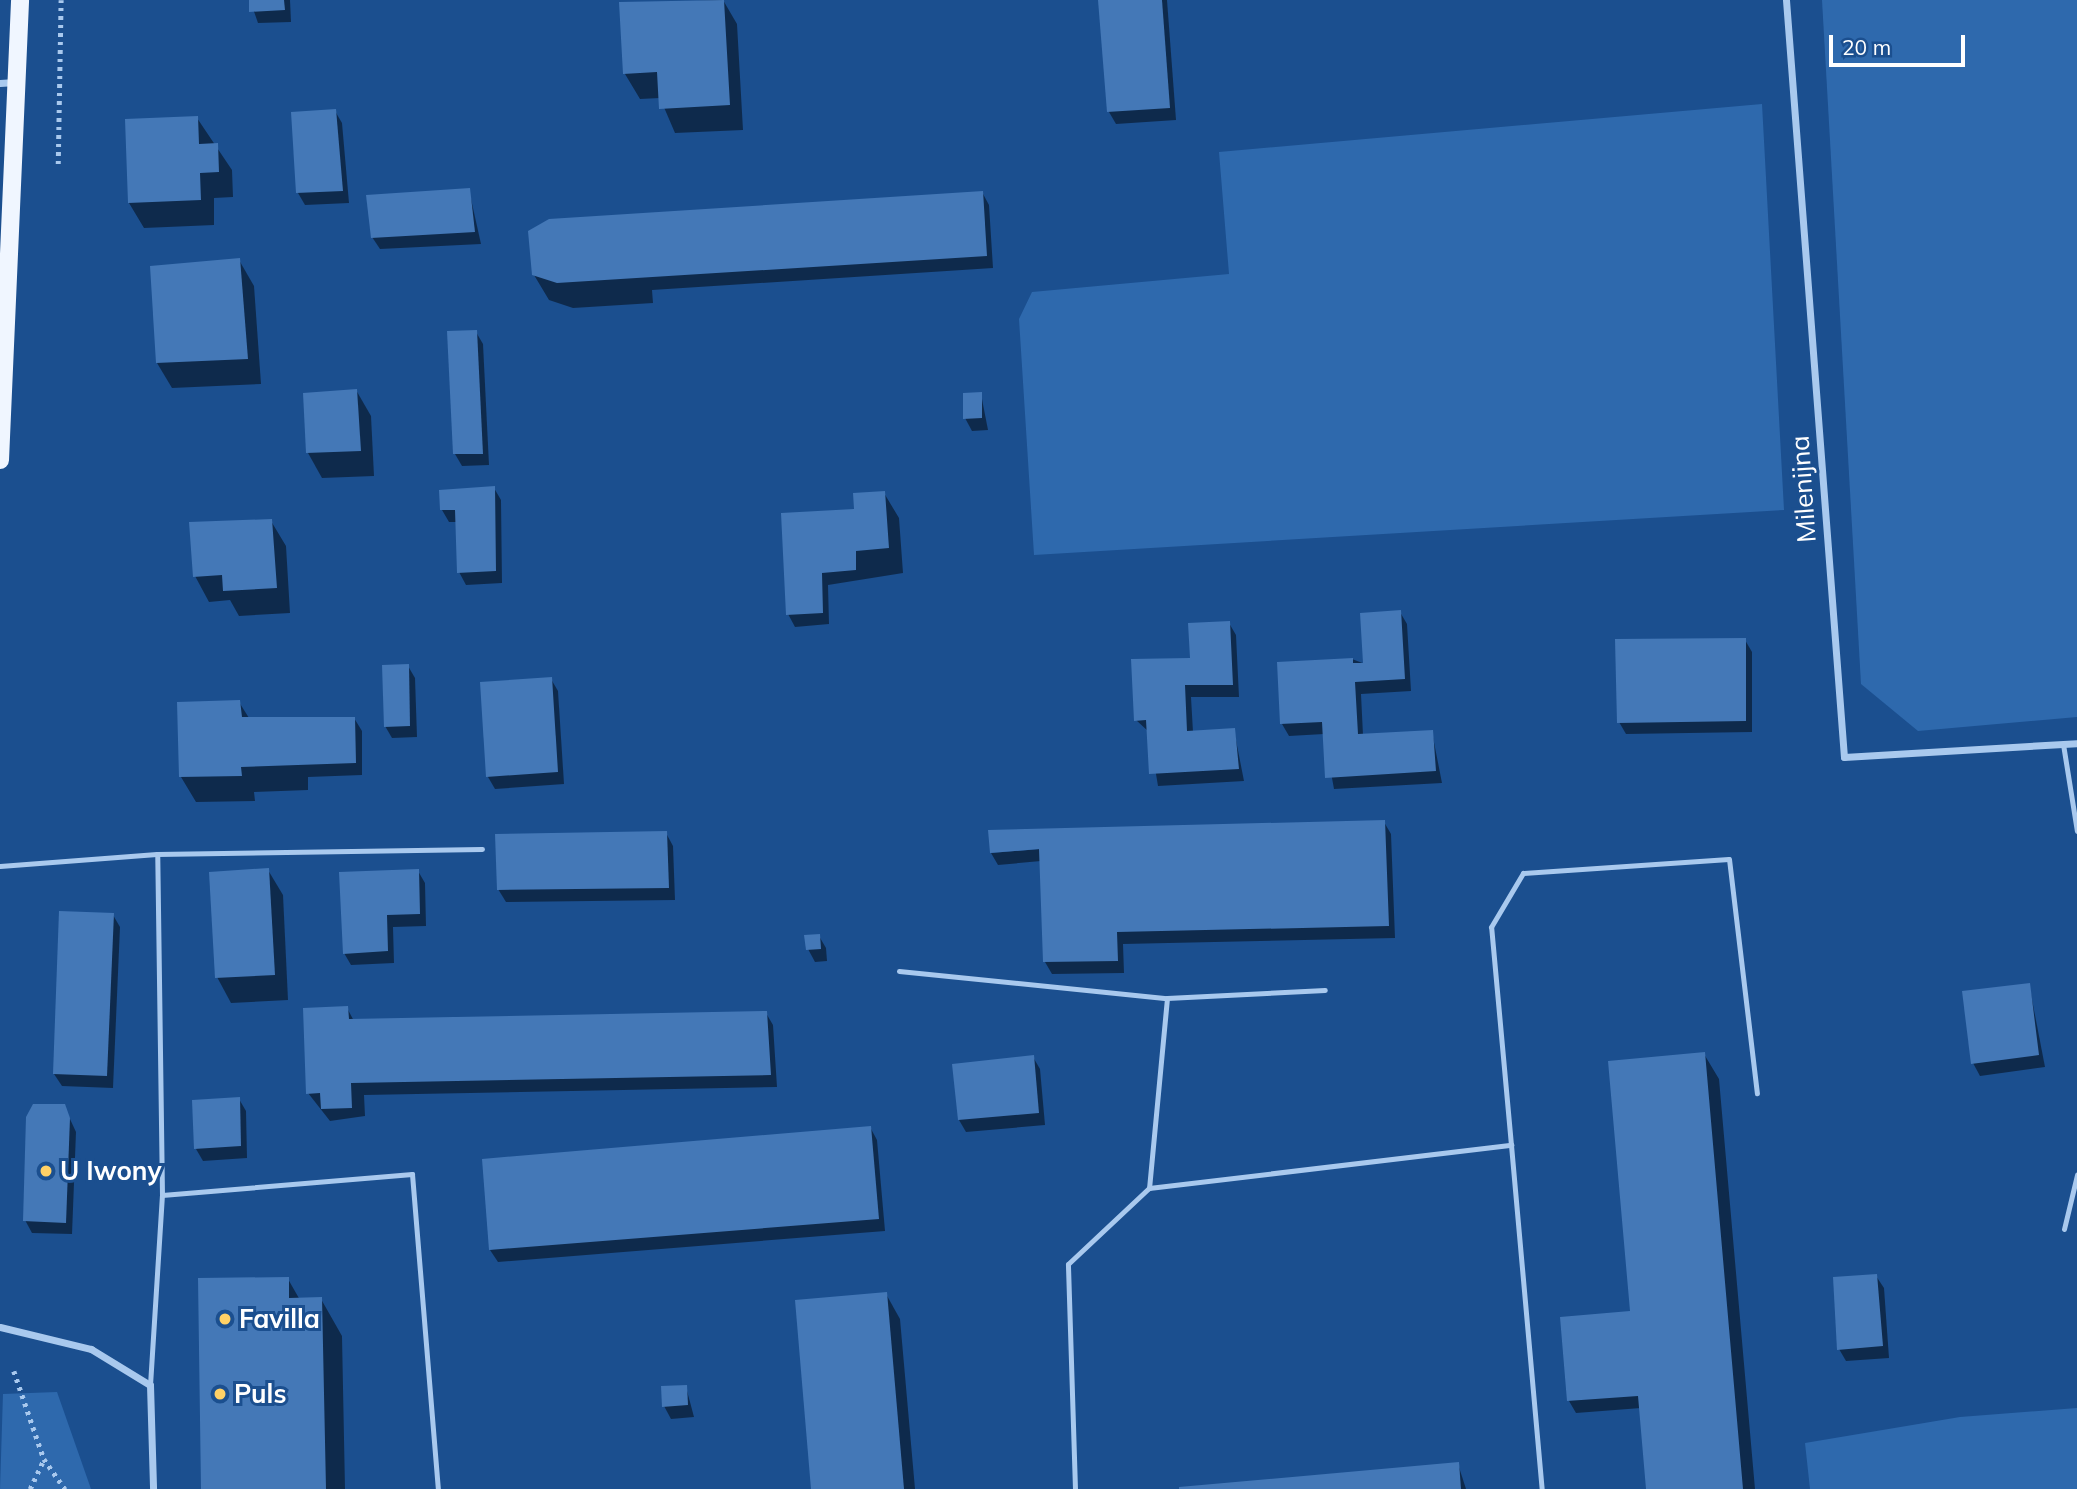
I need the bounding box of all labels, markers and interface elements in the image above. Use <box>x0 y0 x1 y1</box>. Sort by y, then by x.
scale bar <box>1832 21 1968 65</box>
text: 20 m <box>1842 34 1891 60</box>
street label: Milenijna <box>1784 434 1822 544</box>
place label: U Iwony <box>60 1155 162 1187</box>
marker: U Iwony <box>38 1163 54 1179</box>
place label: Favilla <box>239 1303 320 1335</box>
marker: Favilla <box>217 1311 233 1327</box>
place label: Puls <box>234 1378 286 1410</box>
marker: Puls <box>212 1386 228 1402</box>

